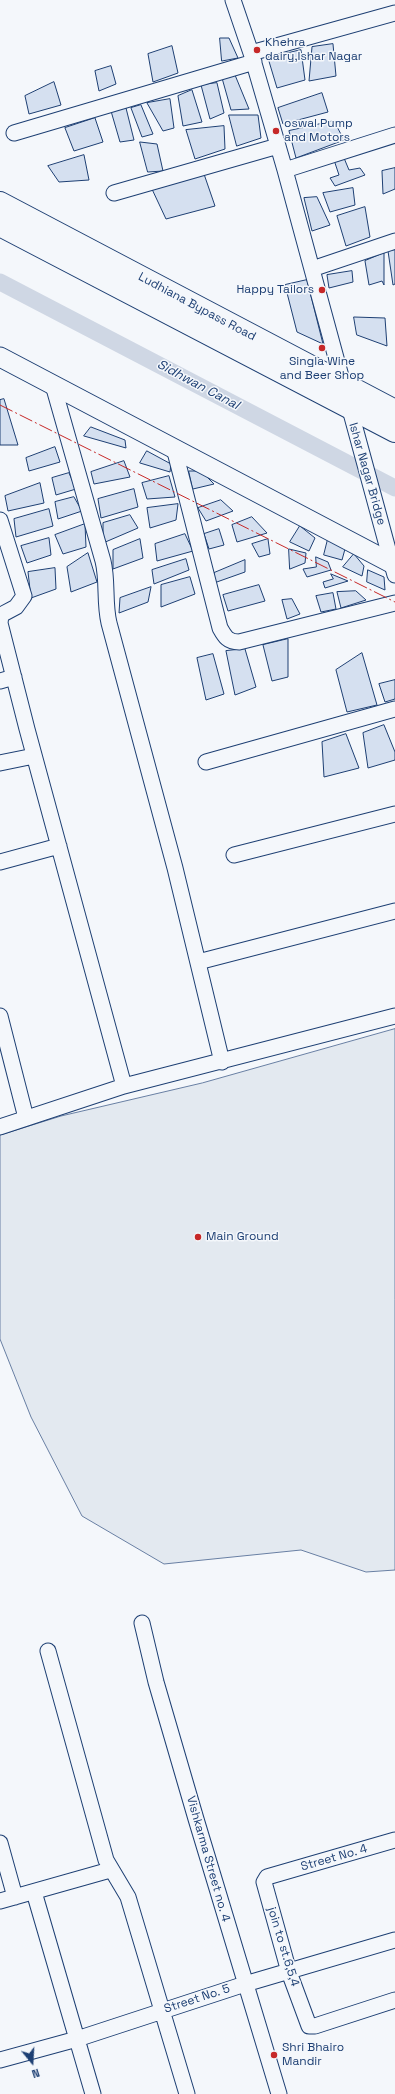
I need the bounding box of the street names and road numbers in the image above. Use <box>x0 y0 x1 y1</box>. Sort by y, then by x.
street label: Ludhiana Bypass Road <box>136 270 258 344</box>
street label: Ishar Nagar Bridge <box>345 421 389 527</box>
street label: Vishkarma Street no. 4 <box>183 1794 233 1924</box>
street label: Street No. 4 <box>299 1842 369 1874</box>
street label: join to st.6,5,4 <box>264 1906 302 1988</box>
street label: Street No. 5 <box>162 1982 232 2016</box>

